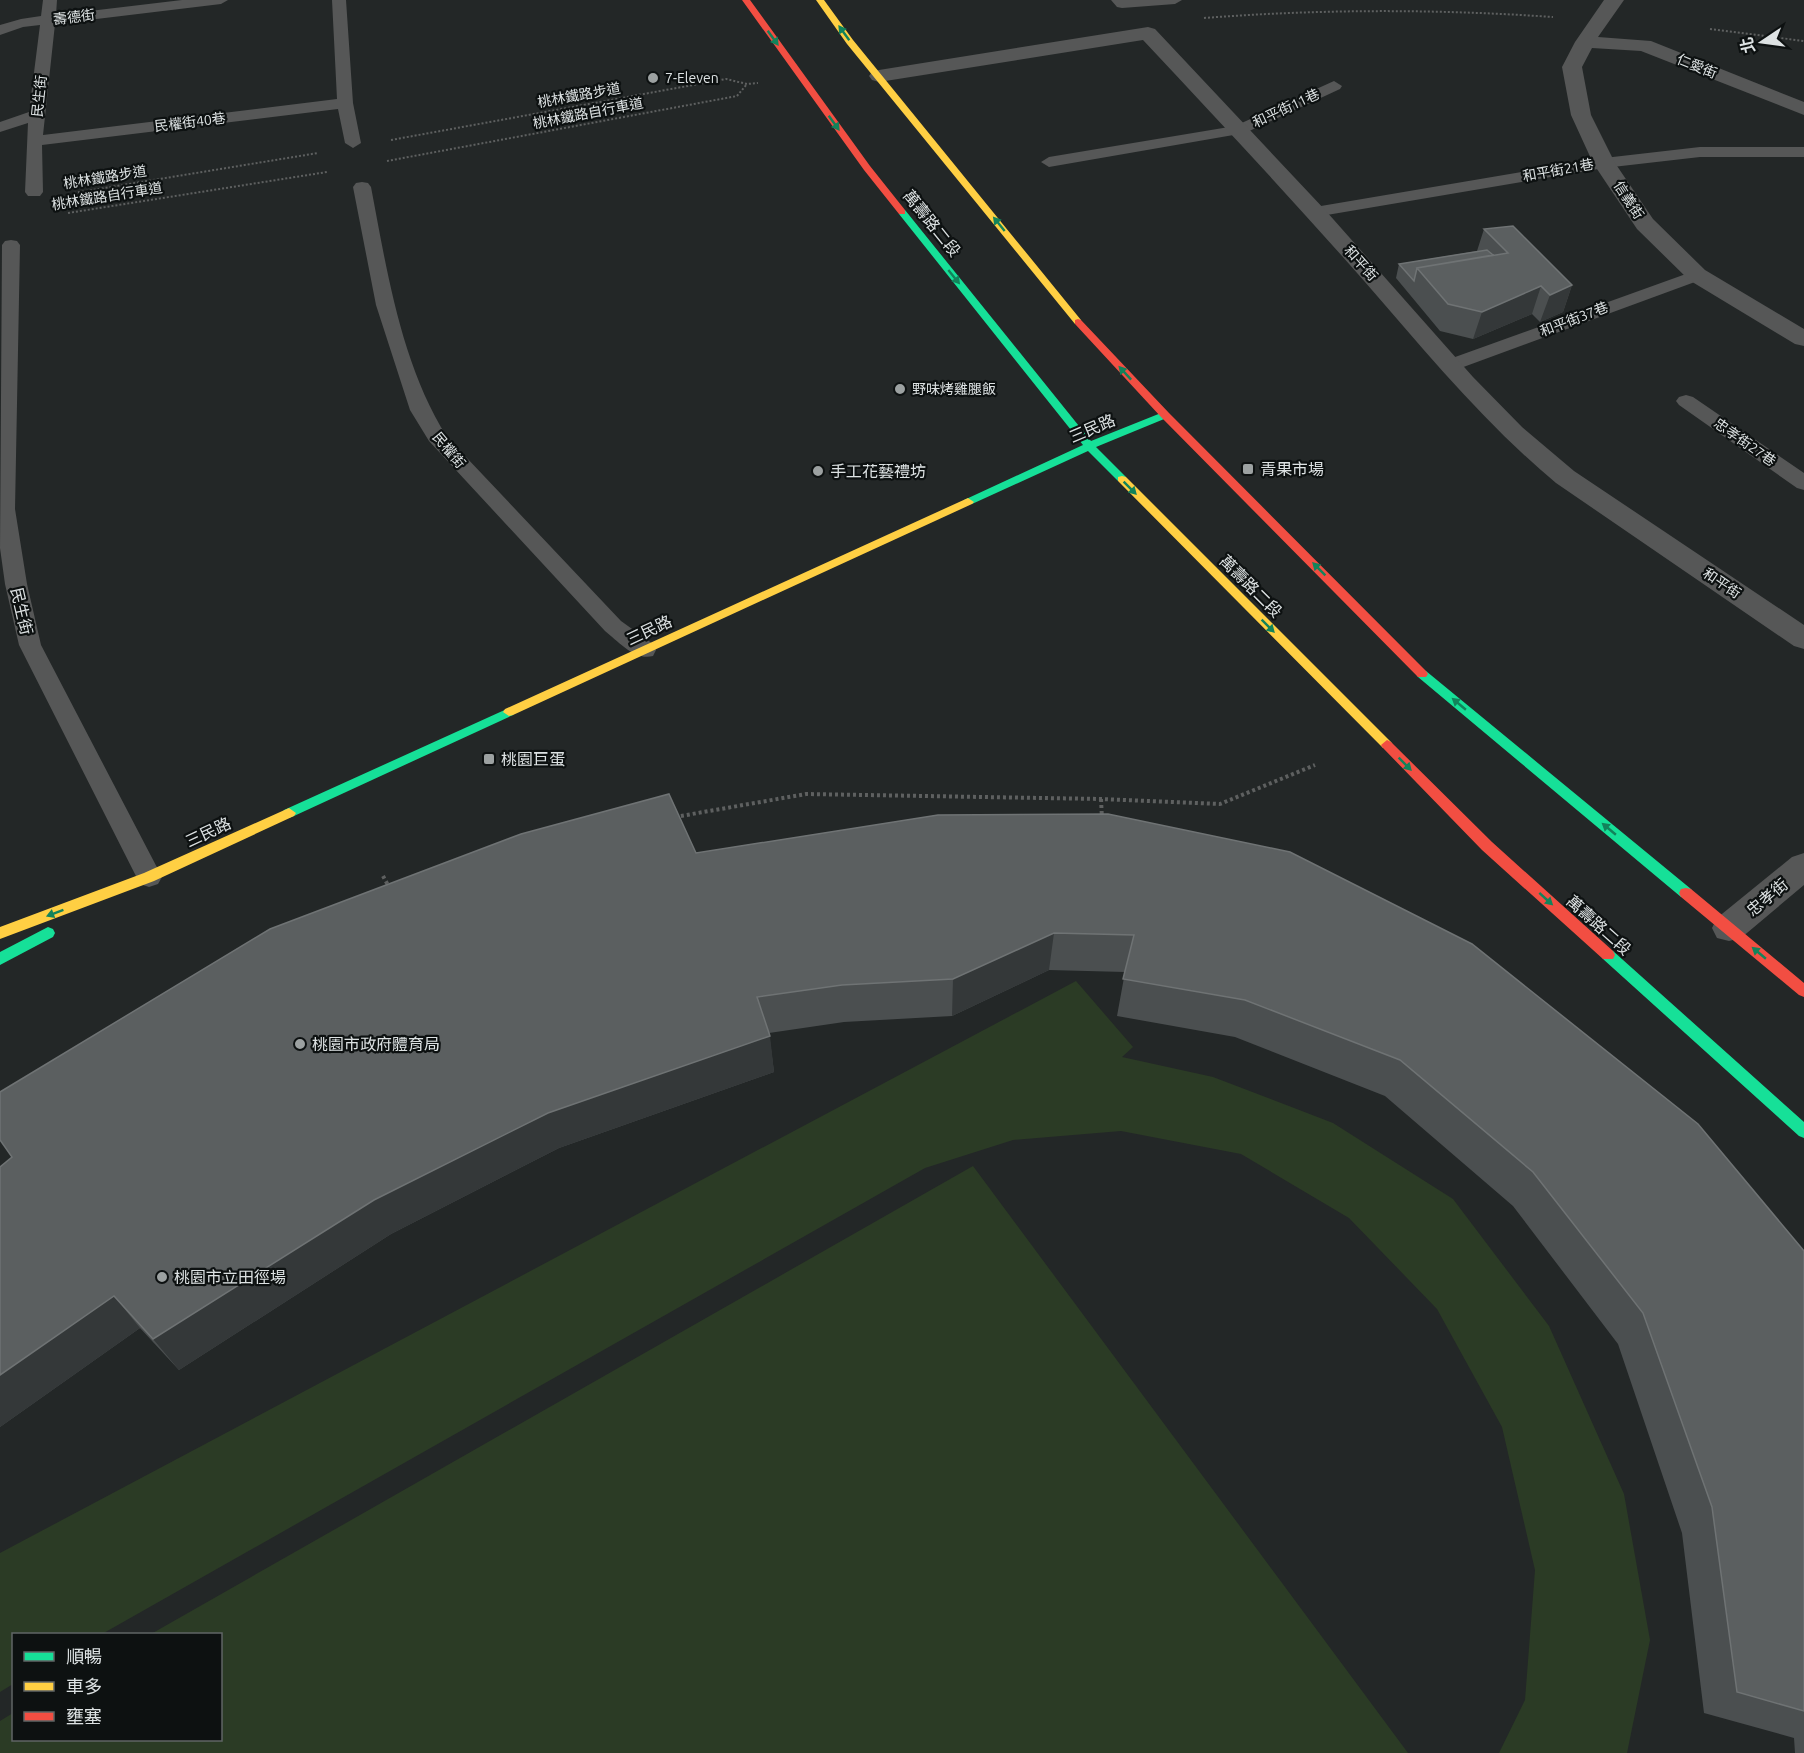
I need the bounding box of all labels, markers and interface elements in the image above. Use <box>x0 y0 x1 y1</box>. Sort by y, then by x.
street label: 壽德街 <box>52 7 96 27</box>
north arrow <box>1732 12 1792 72</box>
one-way arrow <box>838 25 850 41</box>
one-way arrow <box>767 29 779 45</box>
text: 北 <box>1737 36 1758 55</box>
street label: 仁愛街 <box>1675 51 1719 81</box>
place label: 7-Eleven <box>665 70 719 86</box>
marker: 7-Eleven <box>646 71 660 85</box>
street label: 民生街 <box>29 74 49 118</box>
street label: 桃林鐵路步道 <box>536 80 622 110</box>
street label: 和平街11巷 <box>1250 86 1322 130</box>
street label: 桃林鐵路自行車道 <box>532 94 644 132</box>
street label: 民權街40巷 <box>153 110 227 134</box>
one-way arrow <box>828 115 840 131</box>
street label: 和平街21巷 <box>1521 156 1595 184</box>
street label: 桃林鐵路步道 <box>62 163 148 191</box>
street label: 信義街 <box>1611 178 1647 222</box>
street label: 桃林鐵路自行車道 <box>50 179 164 213</box>
street label: 萬壽路二段 <box>900 186 964 260</box>
one-way arrow <box>993 217 1006 232</box>
street label: 和平街 <box>1341 242 1381 284</box>
one-way arrow <box>947 269 960 285</box>
street label: 和平街37巷 <box>1538 299 1610 339</box>
one-way arrow <box>1118 365 1132 380</box>
place label: 野味烤雞腿飯 <box>912 381 996 397</box>
marker: 野味烤雞腿飯 <box>893 382 907 396</box>
street label: 三民路 <box>1066 410 1118 446</box>
street label: 忠孝街27巷 <box>1711 415 1779 469</box>
street label: 民權街 <box>429 429 469 471</box>
place label: 青果市場 <box>1260 460 1324 478</box>
place label: 手工花藝禮坊 <box>830 462 926 480</box>
marker: 青果市場 <box>1241 462 1255 476</box>
marker: 手工花藝禮坊 <box>811 464 825 478</box>
one-way arrow <box>1123 480 1137 494</box>
street label: 萬壽路二段 <box>1216 551 1286 621</box>
one-way arrow <box>1312 563 1326 577</box>
street label: 和平街 <box>1700 565 1744 601</box>
street label: 民生街 <box>8 586 36 636</box>
street label: 三民路 <box>623 612 675 648</box>
one-way arrow <box>1260 619 1274 633</box>
one-way arrow <box>1451 698 1467 711</box>
place label: 桃園巨蛋 <box>501 750 565 768</box>
marker: 桃園巨蛋 <box>482 752 496 766</box>
one-way arrow <box>1398 757 1412 771</box>
street label: 三民路 <box>182 814 234 850</box>
one-way arrow <box>1601 822 1617 835</box>
street label: 忠孝街 <box>1743 875 1791 919</box>
one-way arrow <box>1538 892 1553 905</box>
street label: 萬壽路二段 <box>1563 892 1635 958</box>
one-way arrow <box>46 908 64 918</box>
one-way arrow <box>1752 947 1767 960</box>
place label: 桃園市政府體育局 <box>312 1035 440 1053</box>
marker: 桃園市政府體育局 <box>293 1037 307 1051</box>
place label: 桃園市立田徑場 <box>174 1268 286 1286</box>
marker: 桃園市立田徑場 <box>155 1270 169 1284</box>
legend <box>12 1633 222 1741</box>
text: 順暢 <box>66 1646 102 1666</box>
text: 車多 <box>66 1676 102 1696</box>
text: 壅塞 <box>66 1706 102 1726</box>

